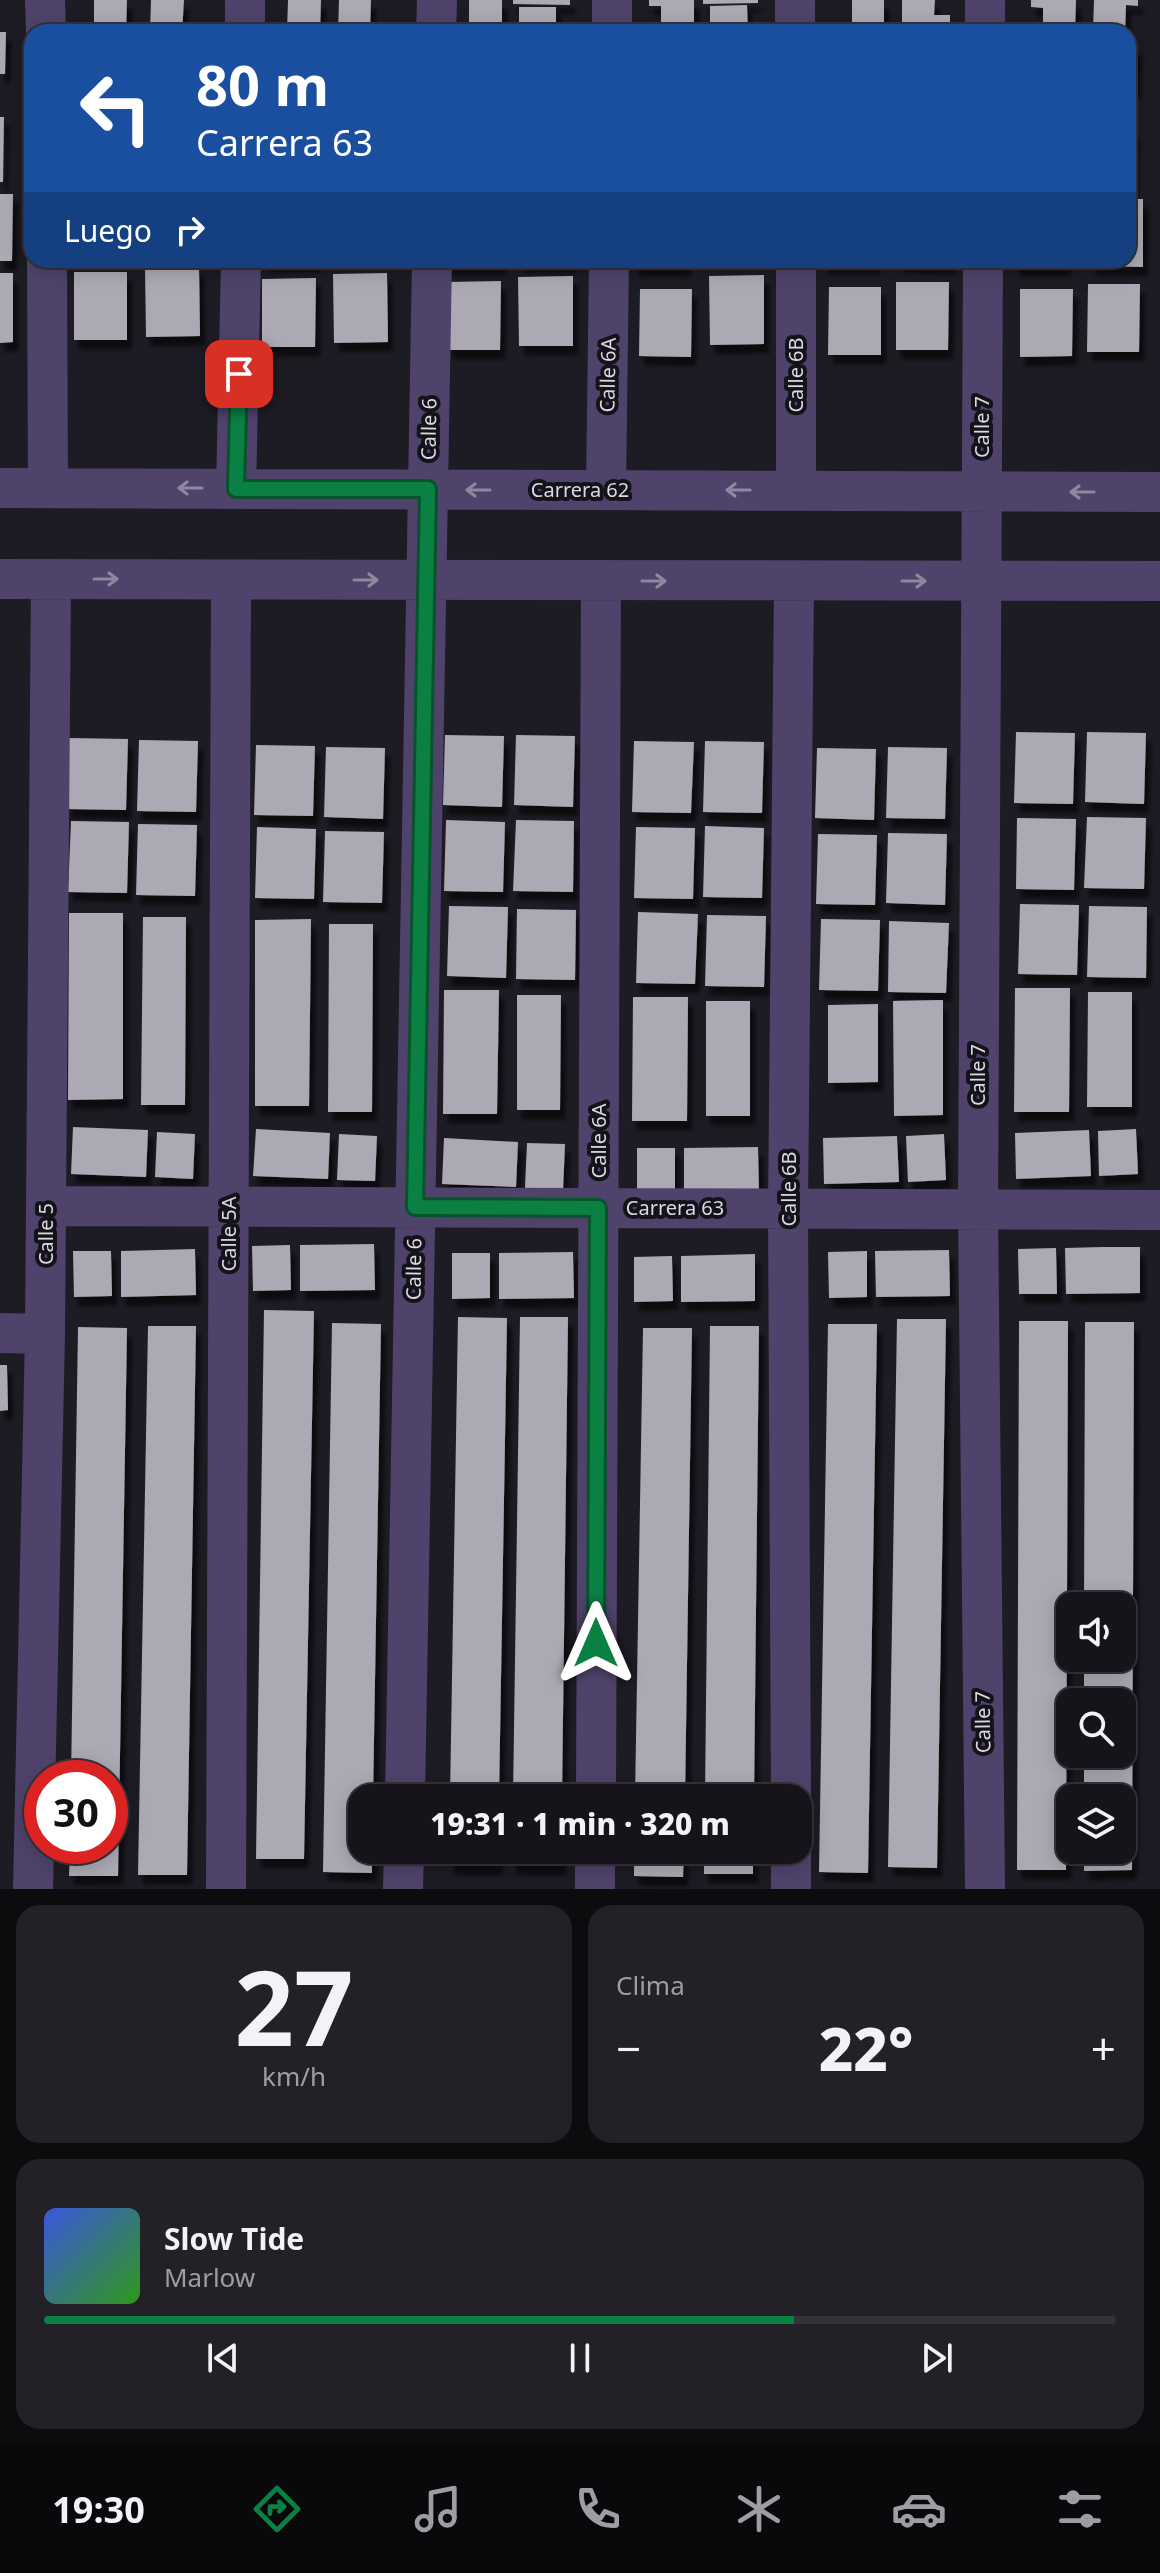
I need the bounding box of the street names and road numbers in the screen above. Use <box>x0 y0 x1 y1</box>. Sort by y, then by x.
street label: Calle 6A <box>593 337 622 413</box>
street label: Calle 6B <box>782 337 809 413</box>
street label: Calle 7 <box>968 396 995 458</box>
street label: Calle 6 <box>414 398 443 460</box>
street label: Carrera 62 <box>531 476 629 503</box>
street label: Calle 7 <box>964 1044 991 1106</box>
street label: Calle 6A <box>585 1103 612 1178</box>
street label: Calle 6B <box>775 1151 802 1227</box>
street label: Carrera 63 <box>626 1194 724 1221</box>
street label: Calle 5A <box>215 1196 242 1271</box>
street label: Calle 5 <box>32 1203 59 1265</box>
street label: Calle 6 <box>399 1238 428 1300</box>
street label: Calle 7 <box>968 1691 997 1753</box>

